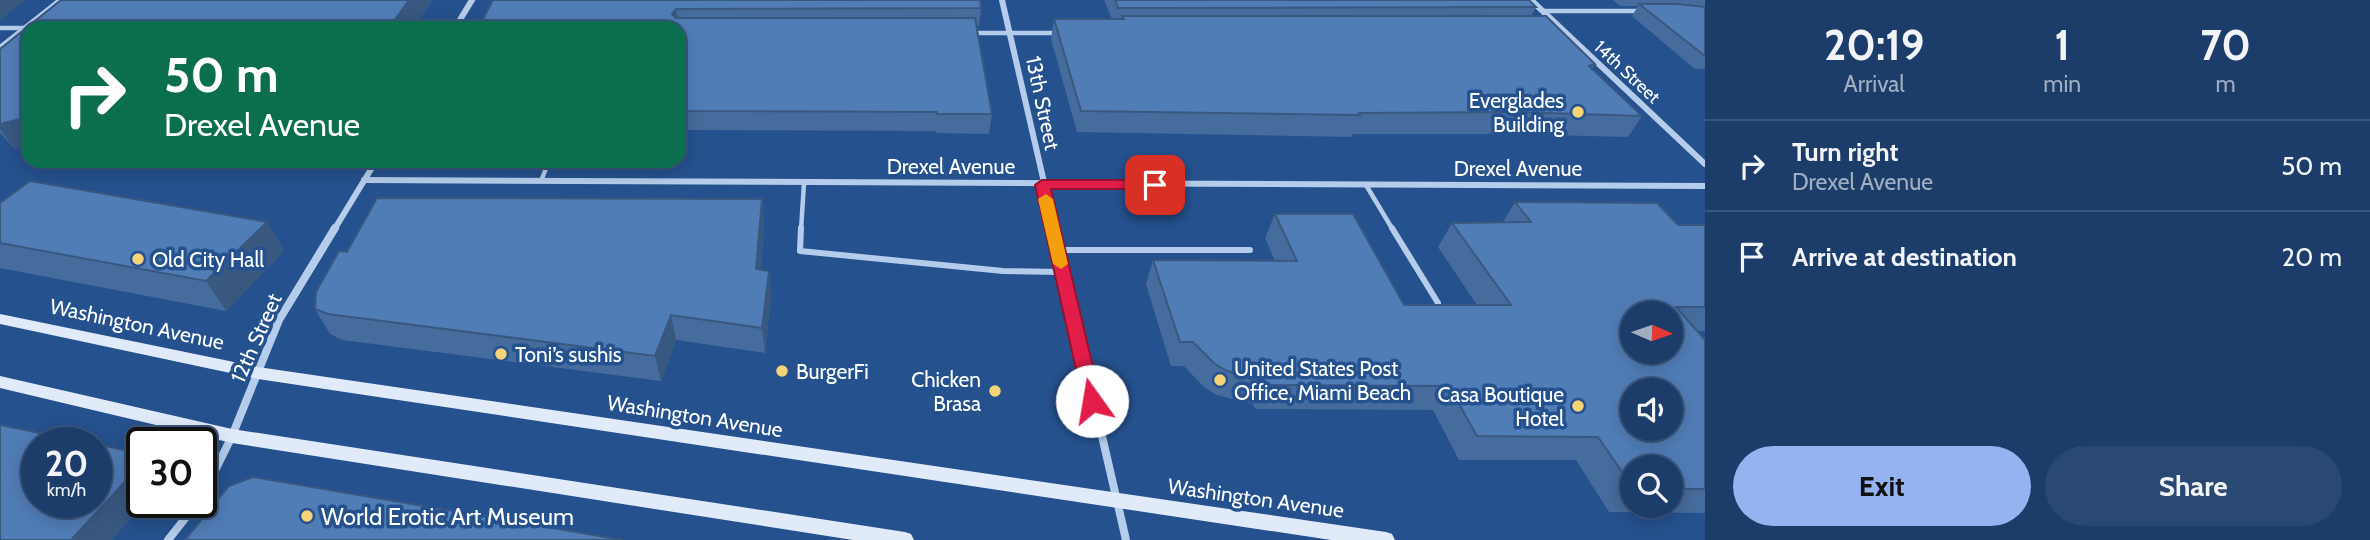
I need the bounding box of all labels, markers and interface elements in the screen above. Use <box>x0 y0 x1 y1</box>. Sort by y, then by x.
text: 20:19 <box>1824 19 1924 71</box>
text: 1 <box>2055 19 2070 71</box>
text: 70 <box>2200 19 2251 71</box>
street label: 14th Street <box>1589 36 1665 108</box>
text: 50 m <box>164 45 279 104</box>
icon: right <box>49 49 140 140</box>
street label: 13th Street <box>1021 54 1065 152</box>
text: Arrival <box>1844 70 1905 98</box>
text: min <box>2043 70 2081 98</box>
text: m <box>2216 70 2236 98</box>
place label: Everglades Building <box>1469 88 1565 137</box>
marker: Everglades Building <box>1570 104 1586 120</box>
text: Drexel Avenue <box>164 105 360 144</box>
text: Turn right <box>1792 136 1898 168</box>
icon: right <box>1733 147 1771 185</box>
text: 50 m <box>2281 150 2342 182</box>
street label: Drexel Avenue <box>887 154 1016 179</box>
pin <box>1125 155 1185 215</box>
street label: Drexel Avenue <box>1454 156 1583 181</box>
icon: arrive <box>1136 166 1174 204</box>
text: Drexel Avenue <box>1792 168 1933 196</box>
icon: arrive <box>1733 238 1771 276</box>
text: Arrive at destination <box>1792 241 2017 273</box>
text: 20 m <box>2282 241 2342 273</box>
place label: Old City Hall <box>152 247 264 272</box>
marker: Old City Hall <box>130 251 146 267</box>
street label: 12th Street <box>225 290 287 386</box>
street label: Washington Avenue <box>48 293 227 355</box>
north arrow <box>1620 301 1684 364</box>
map controls <box>1620 301 1683 518</box>
place label: Toni’s sushis <box>515 342 622 367</box>
marker: Toni’s sushis <box>493 346 509 362</box>
place label: United States Post Office, Miami Beach <box>1234 356 1411 405</box>
place label: BurgerFi <box>796 359 869 384</box>
marker: BurgerFi <box>774 363 790 379</box>
position arrow <box>1055 364 1129 438</box>
place label: Chicken Brasa <box>911 367 981 416</box>
marker: United States Post Office, Miami Beach <box>1212 372 1228 388</box>
button: sound <box>1620 378 1683 441</box>
place label: Casa Boutique Hotel <box>1437 382 1564 431</box>
marker: Chicken Brasa <box>987 383 1003 399</box>
street label: Washington Avenue <box>605 390 785 442</box>
marker: Casa Boutique Hotel <box>1570 398 1586 414</box>
speed limit sign: 30 <box>126 427 217 518</box>
text: 20 <box>45 442 88 485</box>
button: Exit <box>1733 446 2031 526</box>
button: Share <box>2045 446 2342 526</box>
button: search <box>1620 455 1683 518</box>
street label: Washington Avenue <box>1166 473 1346 523</box>
text: km/h <box>47 479 86 501</box>
place label: World Erotic Art Museum <box>321 502 574 531</box>
marker: World Erotic Art Museum <box>299 508 315 524</box>

